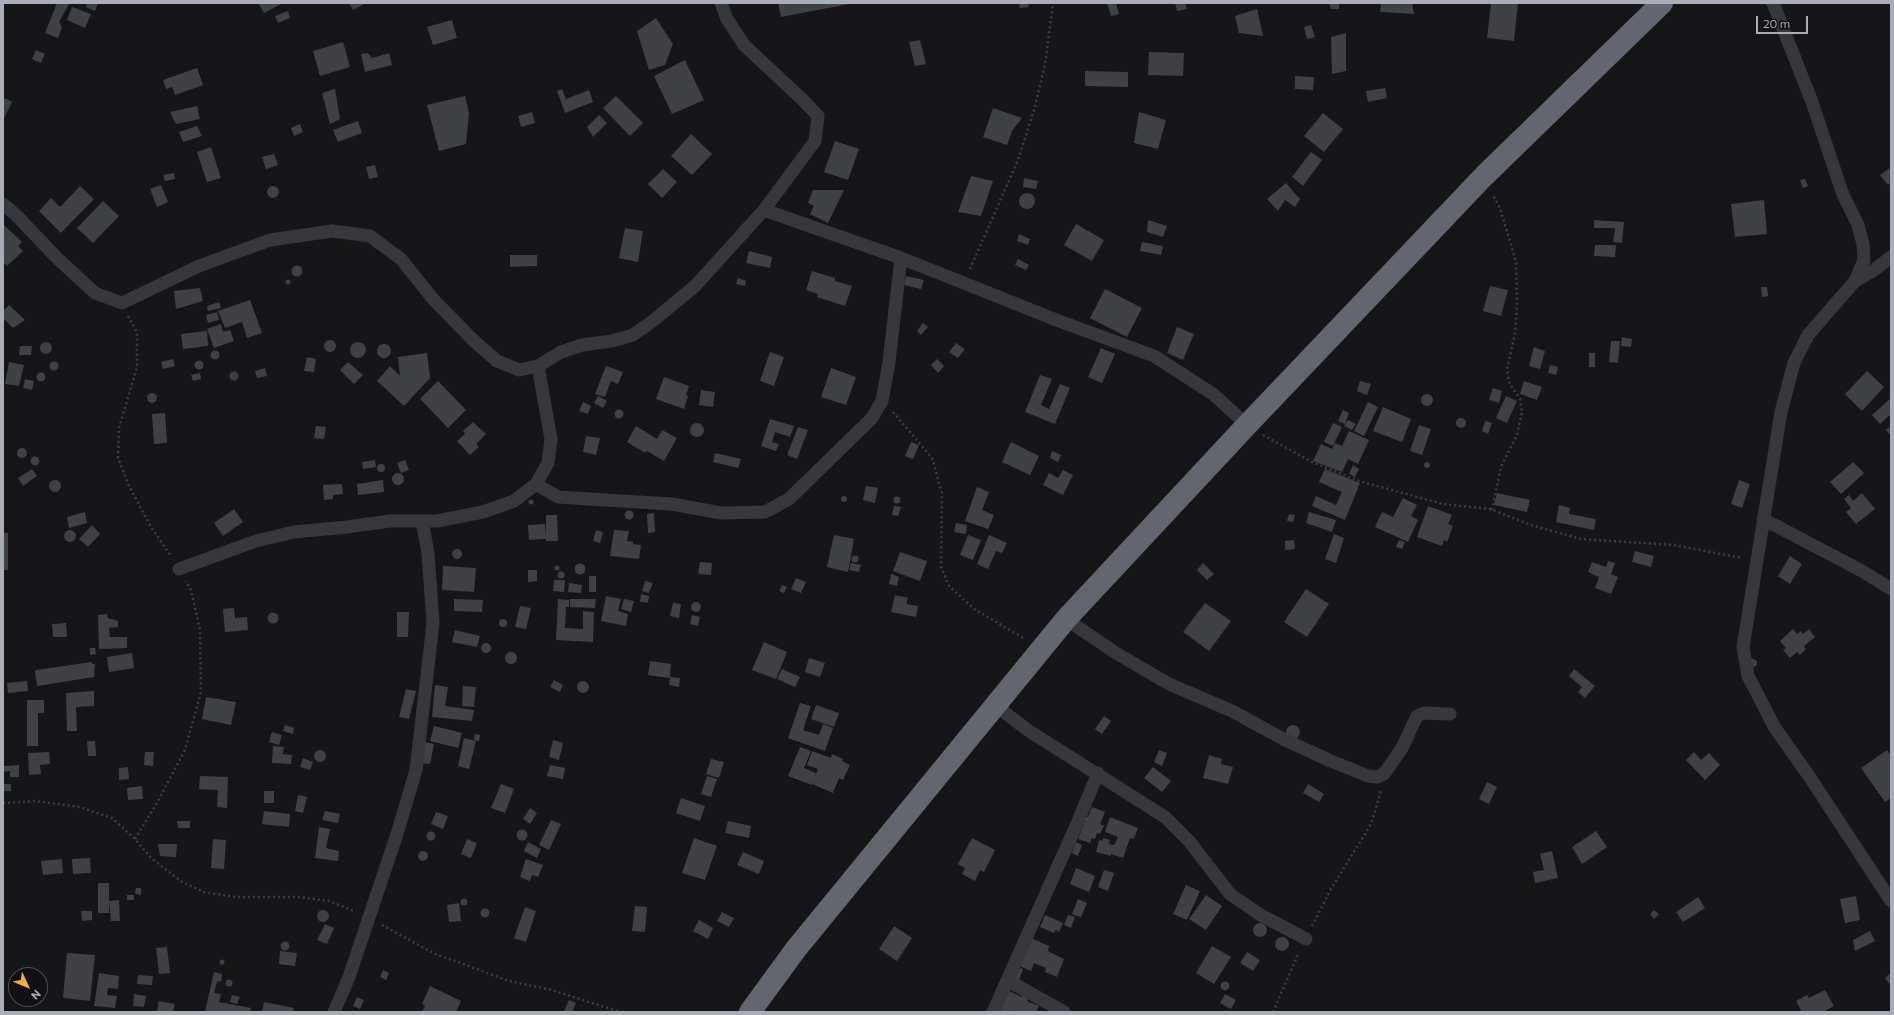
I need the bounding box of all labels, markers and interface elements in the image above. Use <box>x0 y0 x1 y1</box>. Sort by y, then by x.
scale bar <box>1758 8 1810 34</box>
text: 20 m <box>1763 16 1790 30</box>
north arrow <box>8 967 48 1007</box>
text: N <box>29 987 44 1002</box>

